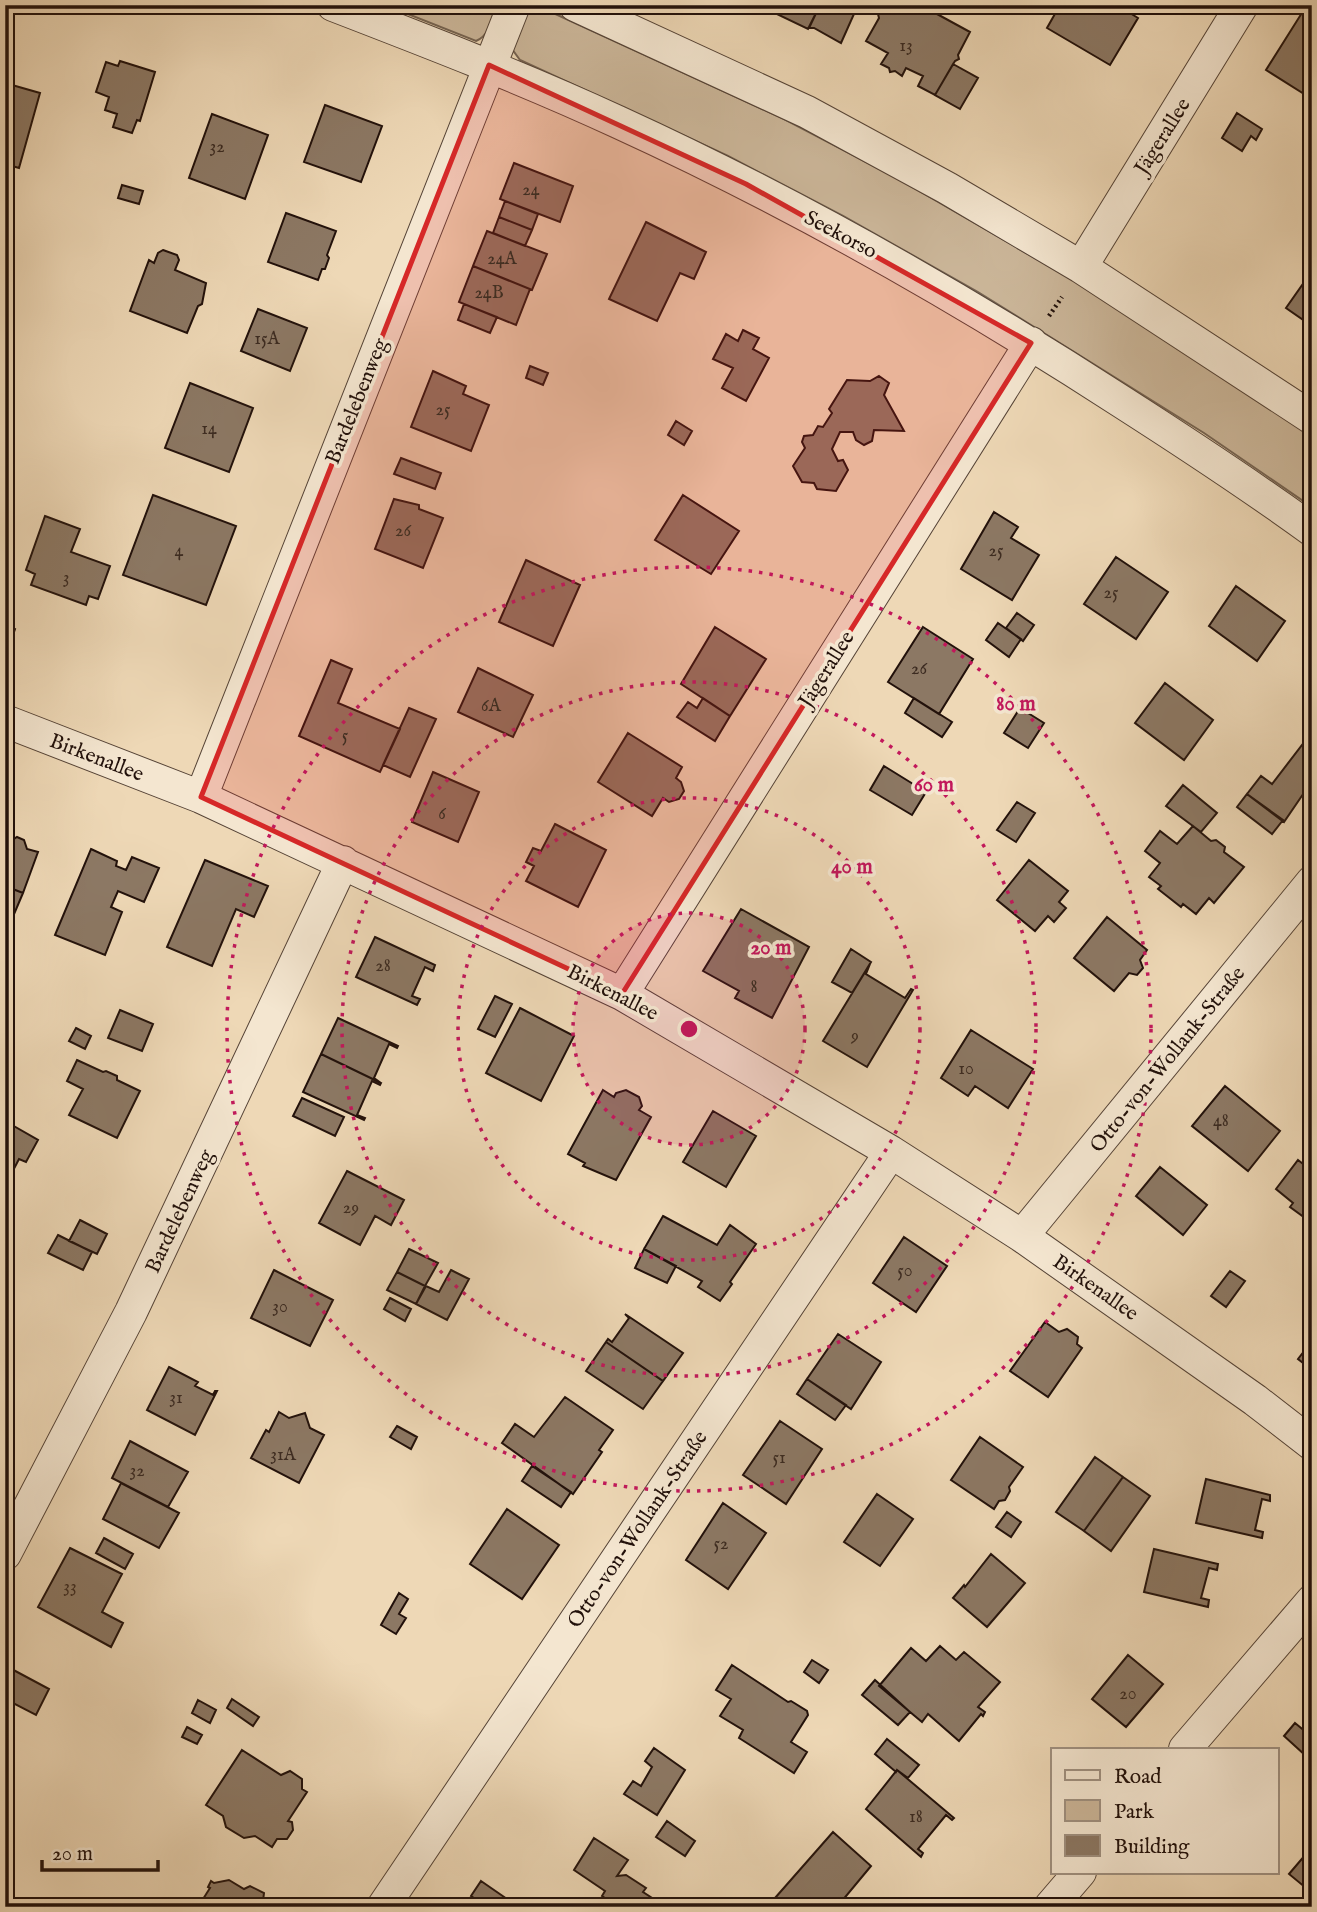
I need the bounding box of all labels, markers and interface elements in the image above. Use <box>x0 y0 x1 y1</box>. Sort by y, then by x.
house number: 13 <box>899 35 913 58</box>
street label: Jägerallee <box>1128 93 1198 182</box>
house number: 32 <box>209 136 225 159</box>
house number: 24 <box>522 179 540 202</box>
street label: Seekorso <box>799 205 881 266</box>
house number: 24A <box>487 248 518 271</box>
house number: 24B <box>474 282 504 305</box>
house number: 15A <box>254 328 281 351</box>
street label: Bardelebenweg <box>320 334 395 468</box>
house number: 25 <box>436 399 451 422</box>
house number: 14 <box>201 418 217 441</box>
house number: 26 <box>395 520 411 543</box>
house number: 4 <box>175 540 184 563</box>
house number: 25 <box>989 540 1004 563</box>
house number: 3 <box>63 567 69 590</box>
house number: 25 <box>1104 582 1119 605</box>
street label: Jägerallee <box>792 626 862 715</box>
house number: 26 <box>911 658 927 681</box>
text: 80 m <box>996 691 1036 718</box>
house number: 6A <box>481 695 502 718</box>
house number: 5 <box>342 725 349 748</box>
street label: Birkenallee <box>45 728 148 789</box>
text: 60 m <box>914 772 955 799</box>
house number: 6 <box>438 803 446 826</box>
text: 40 m <box>831 854 873 881</box>
text: 20 m <box>751 935 792 962</box>
house number: 28 <box>375 955 391 978</box>
street label: Birkenallee <box>562 959 663 1028</box>
street label: Otto-von-Wollank-Straße <box>1085 961 1252 1159</box>
house number: 8 <box>750 976 758 999</box>
centre of rings <box>677 1017 701 1041</box>
house number: 9 <box>850 1025 859 1048</box>
house number: 10 <box>958 1058 974 1081</box>
house number: 48 <box>1213 1110 1229 1133</box>
street label: Bardelebenweg <box>140 1145 221 1278</box>
house number: 29 <box>343 1197 359 1220</box>
street label: Birkenallee <box>1047 1249 1144 1328</box>
house number: 50 <box>897 1260 913 1283</box>
house number: 30 <box>272 1296 288 1319</box>
house number: 31 <box>169 1387 183 1410</box>
street label: Otto-von-Wollank-Straße <box>562 1426 715 1634</box>
house number: 31A <box>270 1444 297 1467</box>
house number: 51 <box>772 1447 786 1470</box>
house number: 32 <box>129 1460 145 1483</box>
house number: 52 <box>714 1533 728 1556</box>
house number: 33 <box>63 1576 77 1599</box>
house number: 20 <box>1119 1683 1137 1706</box>
legend <box>1051 1748 1278 1874</box>
text: Road <box>1114 1764 1162 1791</box>
text: Park <box>1114 1799 1155 1826</box>
house number: 18 <box>909 1806 923 1829</box>
scale bar <box>42 1828 158 1872</box>
text: Building <box>1114 1834 1190 1861</box>
text: 20 m <box>52 1841 93 1868</box>

